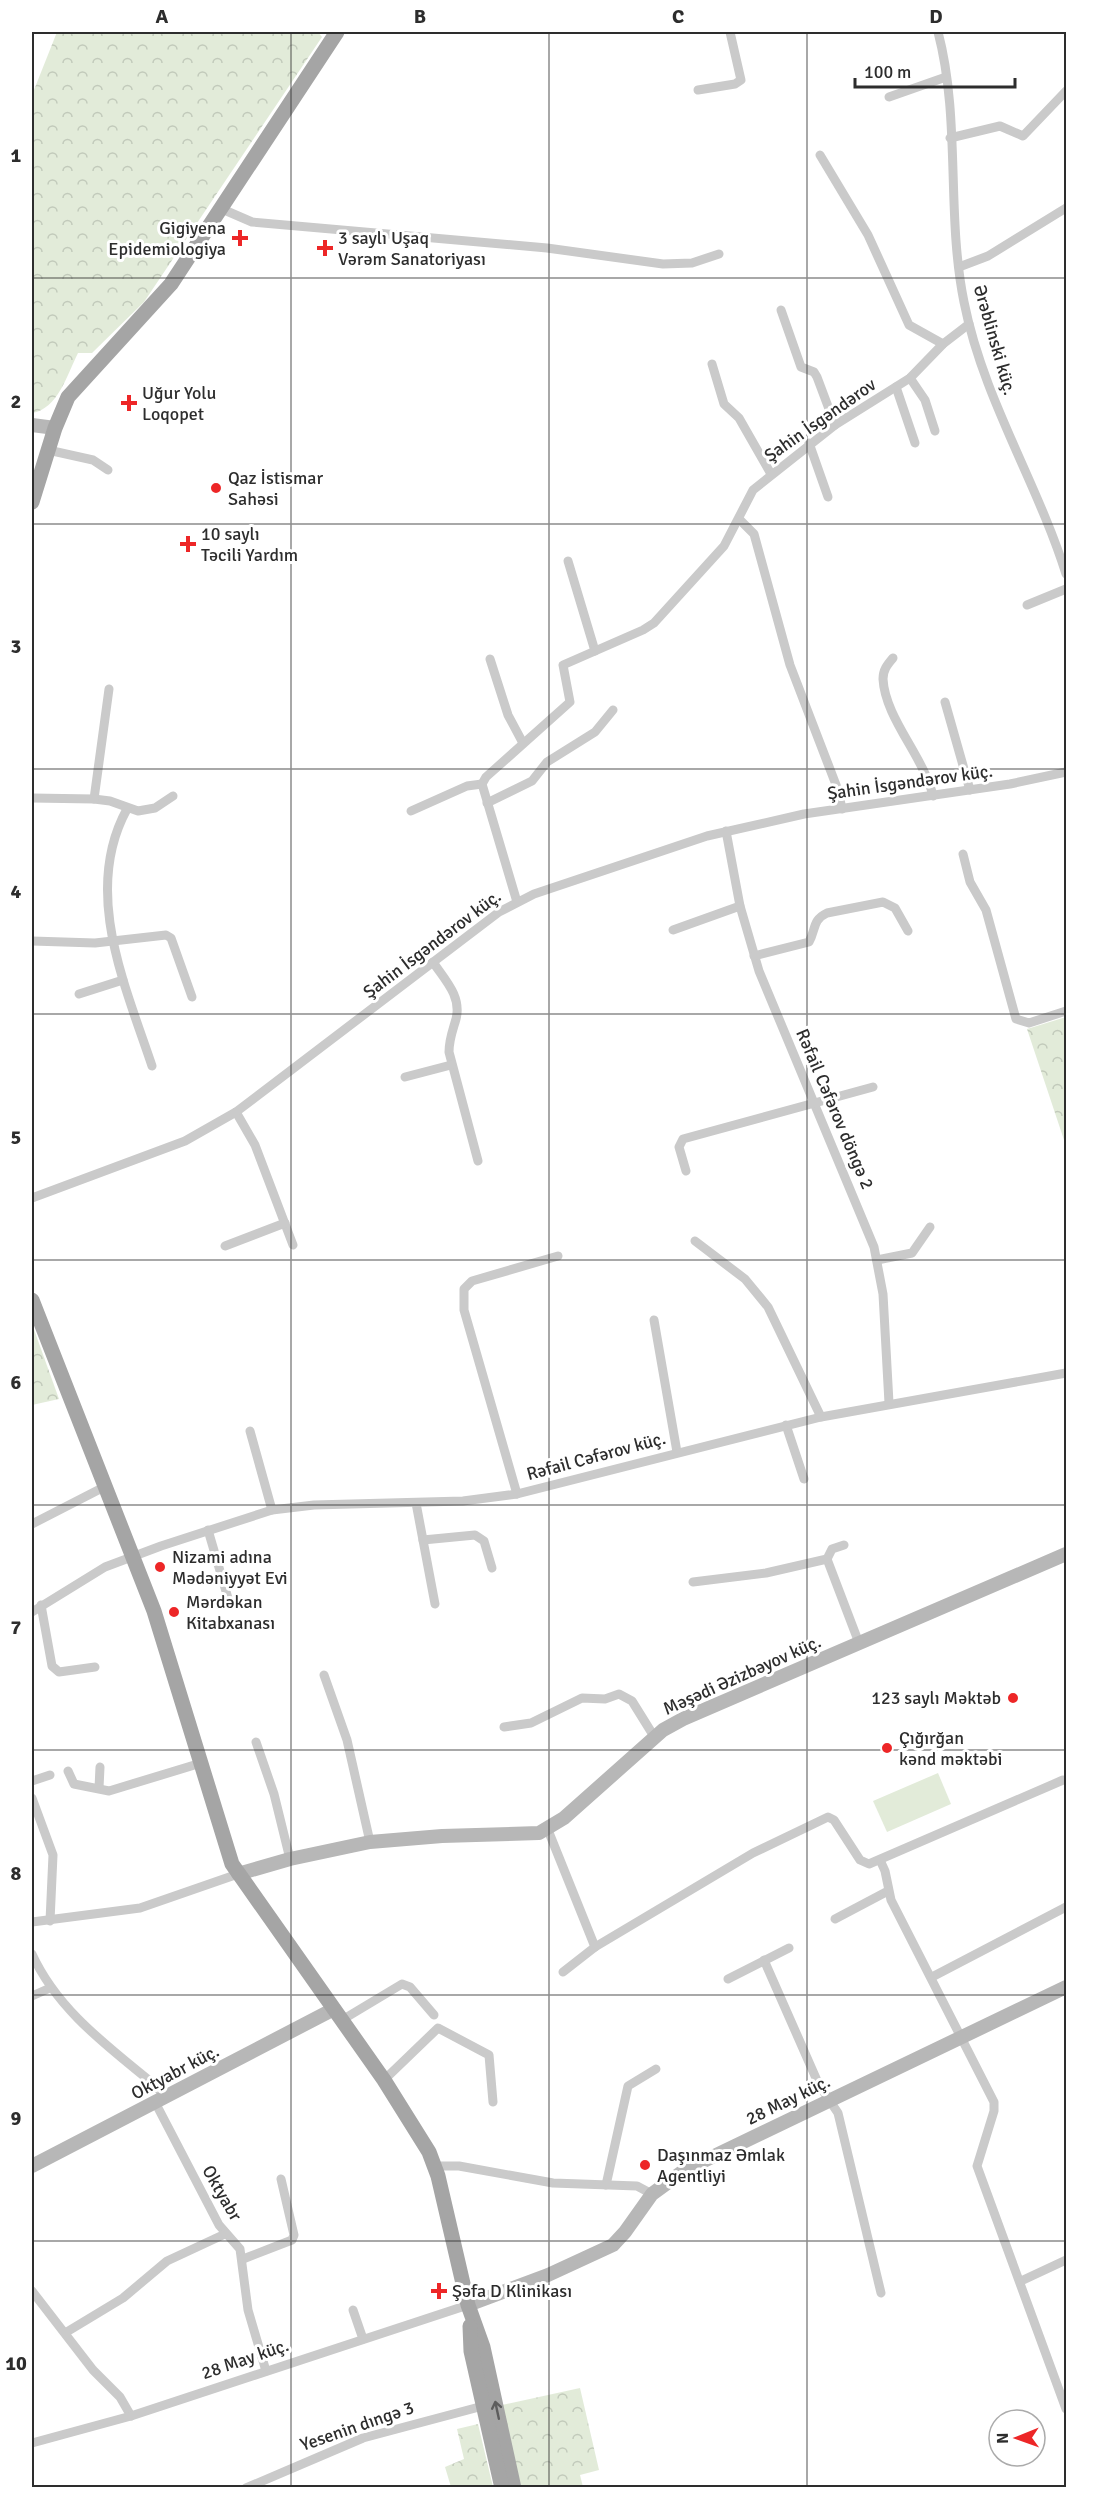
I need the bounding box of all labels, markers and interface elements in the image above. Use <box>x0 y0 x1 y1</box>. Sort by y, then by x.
text: A <box>156 4 169 29</box>
text: B <box>414 4 426 29</box>
text: C <box>672 4 684 29</box>
text: D <box>929 4 943 29</box>
scale bar <box>855 51 1016 89</box>
text: 100 m <box>864 61 911 83</box>
text: 1 <box>11 143 22 168</box>
place label: Gigiyena Epidemiologiya <box>108 217 226 260</box>
place label: 3 saylı Uşaq Vərəm Sanatoriyası <box>338 227 486 270</box>
marker: Gigiyena Epidemiologiya <box>231 229 249 247</box>
marker: 3 saylı Uşaq Vərəm Sanatoriyası <box>316 239 334 257</box>
street label: Ərəblinski küç. <box>969 282 1021 398</box>
street label: Şahin İsgəndərov <box>760 373 881 467</box>
place label: Uğur Yolu Loqopet <box>142 382 216 425</box>
text: 2 <box>11 389 21 414</box>
marker: Uğur Yolu Loqopet <box>120 394 138 412</box>
place label: Qaz İstismar Sahəsi <box>228 467 323 510</box>
marker: Qaz İstismar Sahəsi <box>209 481 223 495</box>
place label: 10 saylı Təcili Yardım <box>201 523 298 566</box>
marker: 10 saylı Təcili Yardım <box>179 535 197 553</box>
text: 3 <box>11 634 21 659</box>
street label: Şahin İsgəndərov küç. <box>826 759 994 805</box>
text: 4 <box>11 879 22 904</box>
street label: Şahin İsgəndərov küç. <box>359 885 505 1003</box>
street label: Rəfail Cəfərov döngə 2 <box>791 1025 879 1193</box>
text: 5 <box>11 1125 21 1150</box>
text: 6 <box>11 1370 22 1395</box>
street label: Rəfail Cəfərov küç. <box>524 1427 668 1485</box>
place label: Nizami adına Mədəniyyət Evi <box>172 1546 287 1589</box>
marker: Nizami adına Mədəniyyət Evi <box>153 1560 167 1574</box>
place label: Mərdəkan Kitabxanası <box>186 1591 275 1634</box>
marker: Mərdəkan Kitabxanası <box>167 1605 181 1619</box>
text: 7 <box>11 1615 22 1640</box>
street label: Məşədi Əzizbəyov küç. <box>660 1630 824 1720</box>
place label: 123 saylı Məktəb <box>871 1687 1001 1709</box>
marker: 123 saylı Məktəb <box>1006 1691 1020 1705</box>
place label: Çığırğan kənd məktəbi <box>899 1727 1002 1770</box>
marker: Çığırğan kənd məktəbi <box>880 1741 894 1755</box>
text: 8 <box>11 1861 22 1886</box>
street label: Oktyabr küç. <box>127 2040 223 2104</box>
street label: 28 May küç. <box>742 2070 834 2130</box>
text: 9 <box>11 2106 22 2131</box>
place label: Daşınmaz Əmlak Agentliyi <box>657 2144 785 2187</box>
marker: Daşınmaz Əmlak Agentliyi <box>638 2158 652 2172</box>
street label: Oktyabr <box>197 2161 247 2225</box>
place label: Şəfa D Klinikası <box>452 2280 572 2302</box>
marker: Şəfa D Klinikası <box>430 2282 448 2300</box>
street label: 28 May küç. <box>198 2334 292 2384</box>
text: 10 <box>5 2351 27 2376</box>
street label: Yesenin dıngə 3 <box>297 2396 417 2456</box>
one-way arrow <box>490 2401 502 2420</box>
north arrow <box>987 2408 1047 2468</box>
text: N <box>993 2433 1013 2444</box>

